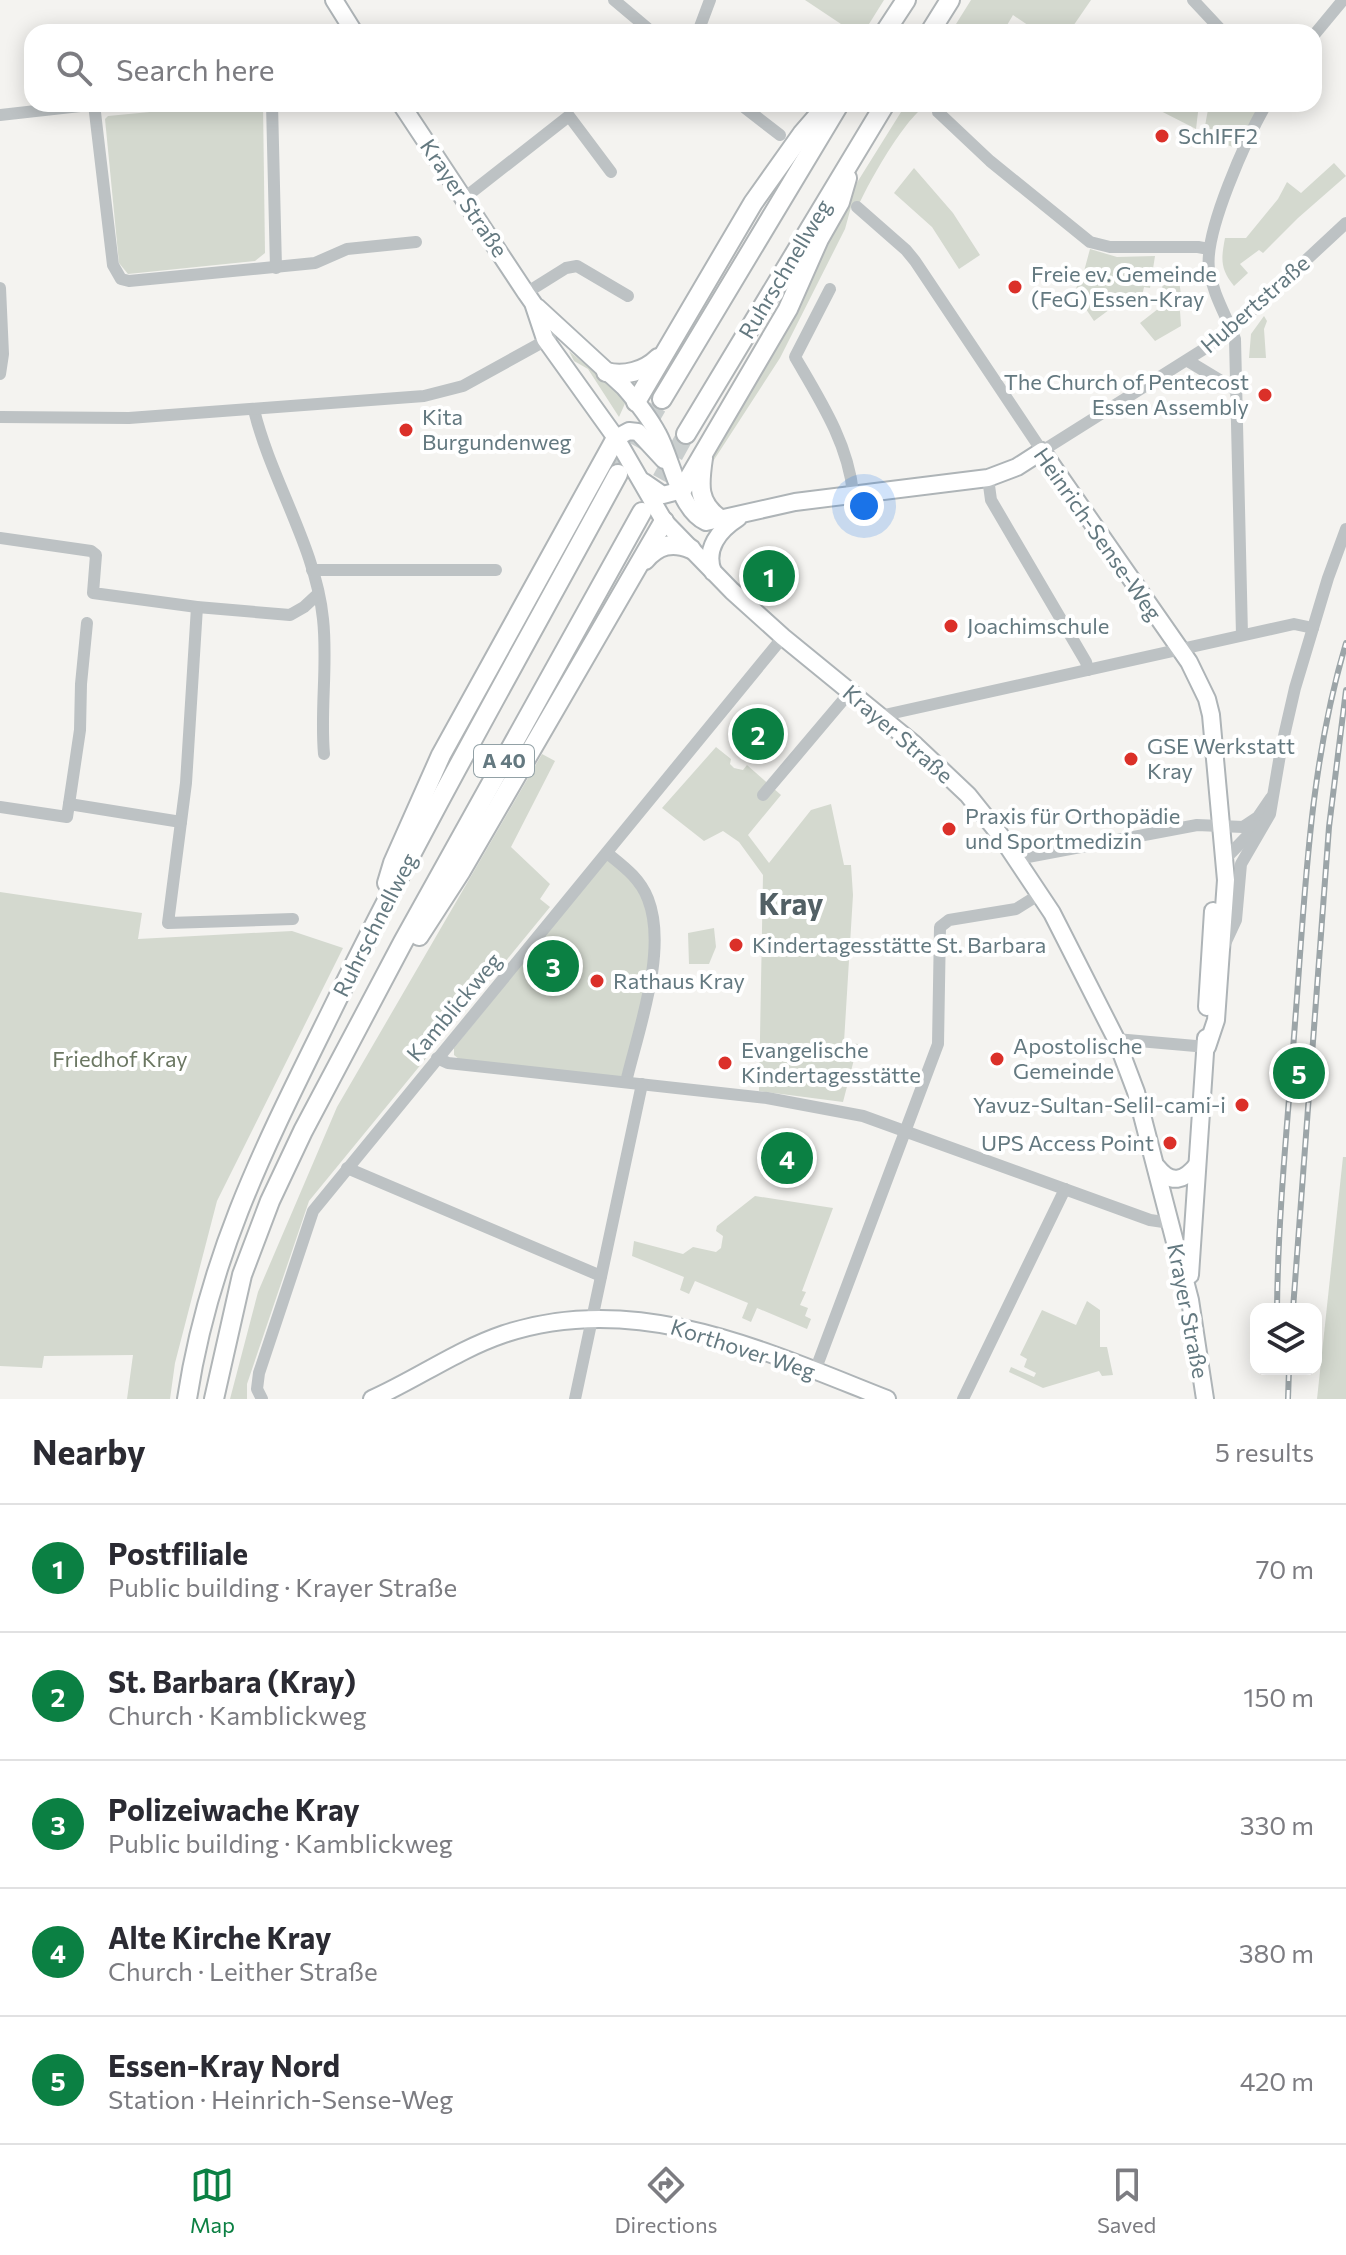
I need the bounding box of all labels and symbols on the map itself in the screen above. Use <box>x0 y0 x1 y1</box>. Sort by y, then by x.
place label: SchIFF2 <box>1178 122 1258 149</box>
marker: SchIFF2 <box>1153 127 1171 145</box>
street label: Krayer Straße <box>415 133 514 262</box>
street label: Ruhrschnellweg <box>732 194 837 343</box>
street label: Hubertstraße <box>1195 249 1315 358</box>
place label: Freie ev. Gemeinde (FeG) Essen-Kray <box>1031 260 1217 312</box>
marker: Freie ev. Gemeinde (FeG) Essen-Kray <box>1006 278 1024 296</box>
place label: The Church of Pentecost Essen Assembly <box>1004 368 1249 420</box>
marker: The Church of Pentecost Essen Assembly <box>1256 386 1274 404</box>
place label: Kita Burgundenweg <box>422 403 572 455</box>
marker: Kita Burgundenweg <box>397 421 415 439</box>
street label: Heinrich-Sense-Weg <box>1029 442 1168 625</box>
your location <box>844 486 884 526</box>
pin: 1 <box>743 546 795 606</box>
place label: Joachimschule <box>967 612 1109 639</box>
marker: Joachimschule <box>942 617 960 635</box>
street label: Krayer Straße <box>838 679 959 789</box>
pin: 2 <box>732 704 784 764</box>
place label: GSE Werkstatt Kray <box>1147 732 1295 784</box>
road number: A 40 <box>474 745 534 777</box>
marker: GSE Werkstatt Kray <box>1122 750 1140 768</box>
place label: Praxis für Orthopädie und Sportmedizin <box>965 802 1180 854</box>
marker: Praxis für Orthopädie und Sportmedizin <box>940 820 958 838</box>
street label: Ruhrschnellweg <box>327 848 422 1001</box>
district label: Kray <box>759 884 824 921</box>
place label: Kindertagesstätte St. Barbara <box>752 931 1046 958</box>
pin: 3 <box>527 936 579 996</box>
marker: Kindertagesstätte St. Barbara <box>727 936 745 954</box>
street label: Kamblickweg <box>400 947 507 1066</box>
place label: Rathaus Kray <box>613 967 745 994</box>
marker: Rathaus Kray <box>588 972 606 990</box>
place label: Apostolische Gemeinde <box>1013 1032 1142 1084</box>
place label: Evangelische Kindertagesstätte <box>741 1036 921 1088</box>
pin: 5 <box>1273 1043 1325 1103</box>
park label: Friedhof Kray <box>52 1045 188 1072</box>
marker: Apostolische Gemeinde <box>988 1050 1006 1068</box>
marker: Evangelische Kindertagesstätte <box>716 1054 734 1072</box>
place label: Yavuz-Sultan-Selil-cami-i <box>973 1091 1226 1118</box>
marker: Yavuz-Sultan-Selil-cami-i <box>1233 1096 1251 1114</box>
pin: 4 <box>761 1128 813 1188</box>
place label: UPS Access Point <box>981 1129 1154 1156</box>
marker: UPS Access Point <box>1161 1134 1179 1152</box>
street label: Krayer Straße <box>1162 1241 1215 1381</box>
street label: Korthover Weg <box>668 1312 819 1385</box>

